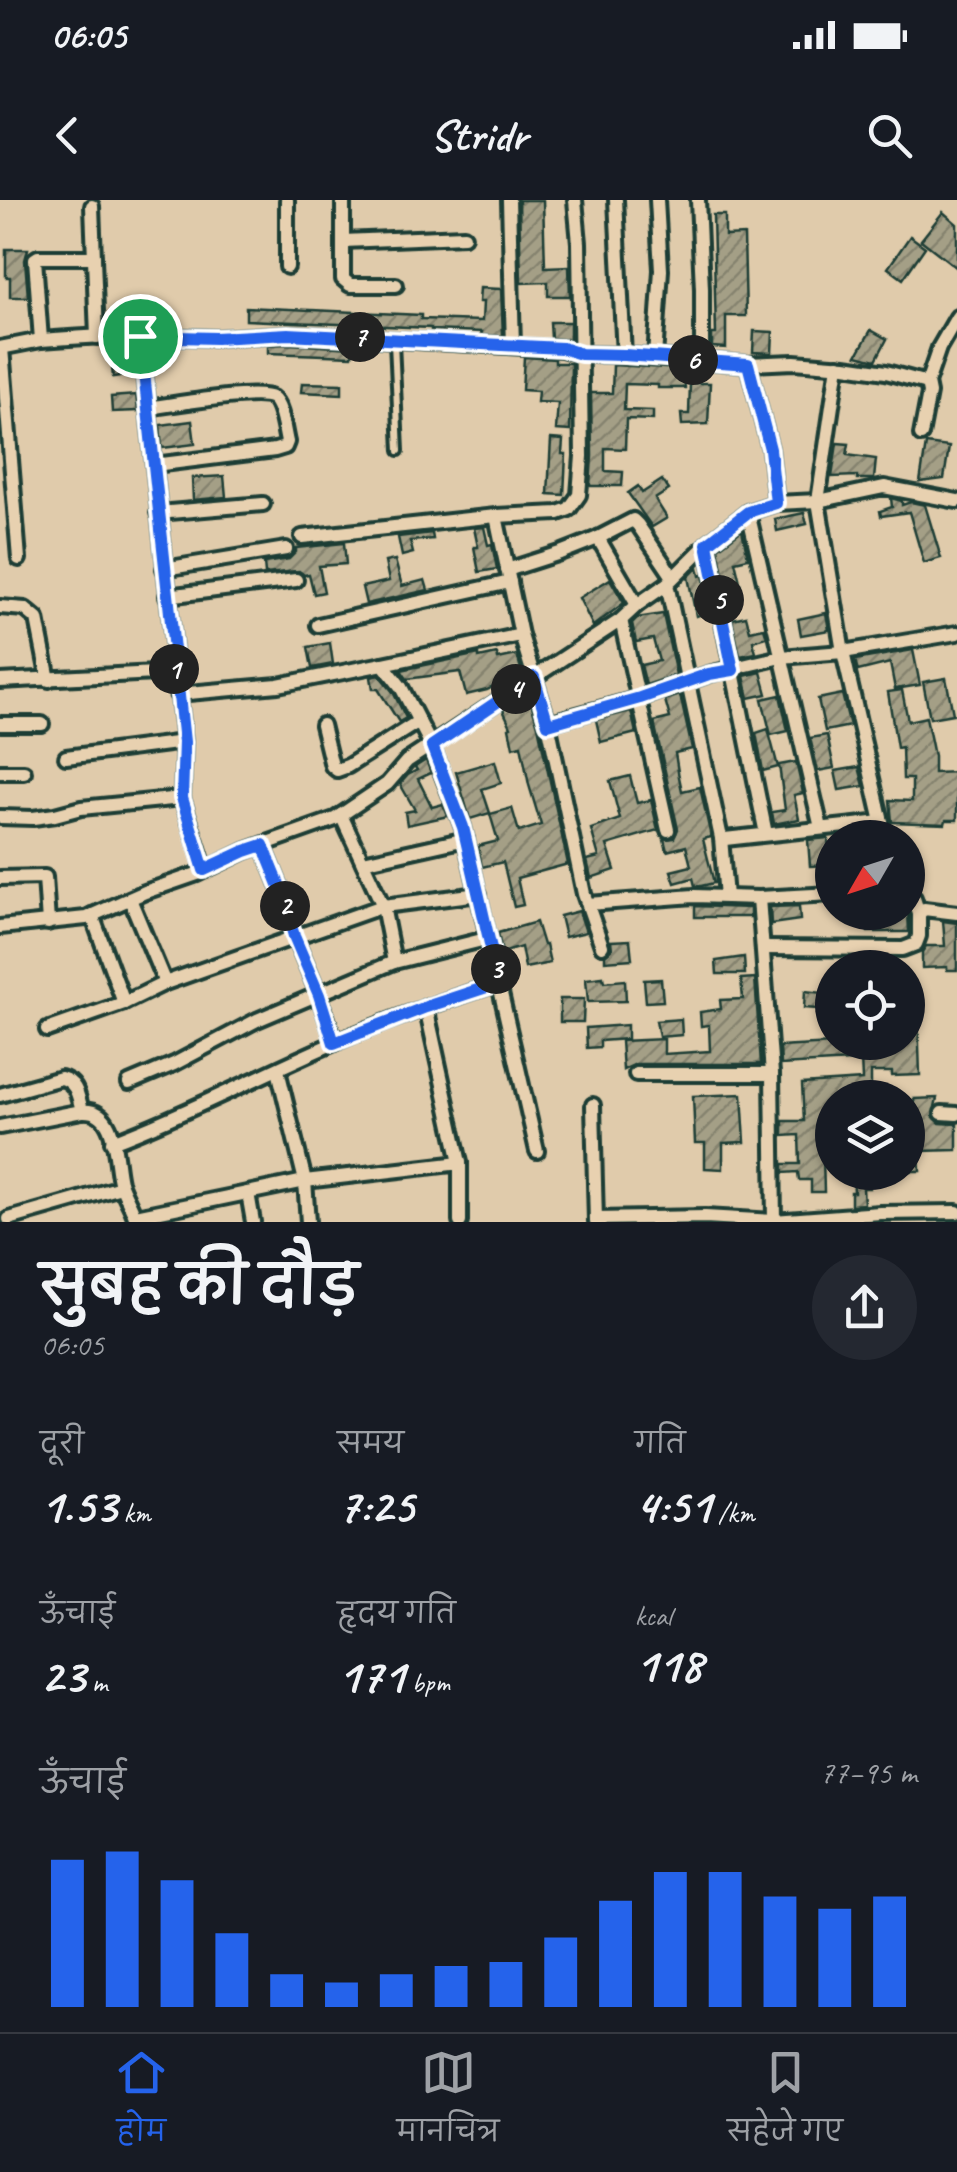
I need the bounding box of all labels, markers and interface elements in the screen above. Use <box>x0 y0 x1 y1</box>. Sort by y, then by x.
text: 06:05 <box>50 12 126 59</box>
text: Stridr <box>430 107 527 164</box>
icon: back <box>40 108 95 163</box>
icon: search <box>862 108 917 163</box>
pin <box>98 294 183 379</box>
icon: arrive <box>113 309 168 364</box>
pin: 7 <box>335 312 385 362</box>
text: 7 <box>354 319 366 354</box>
pin: 6 <box>668 335 718 385</box>
text: 6 <box>686 342 700 377</box>
pin: 5 <box>694 575 744 625</box>
text: 5 <box>713 582 725 617</box>
pin: 1 <box>149 644 199 694</box>
text: 1 <box>168 651 180 686</box>
pin: 4 <box>491 664 541 714</box>
text: 4 <box>510 671 522 706</box>
north arrow <box>815 820 925 930</box>
map controls <box>815 820 925 1190</box>
pin: 2 <box>260 881 310 931</box>
text: 2 <box>279 888 291 923</box>
pin: 3 <box>471 944 521 994</box>
button: locate <box>815 950 925 1060</box>
text: 3 <box>490 951 502 986</box>
button: layers <box>815 1080 925 1190</box>
text: सुबह की दौड़ <box>40 1251 358 1321</box>
button: share <box>812 1255 917 1360</box>
text: 06:05 <box>40 1324 104 1365</box>
text: दूरी <box>40 1426 84 1461</box>
text: समय <box>337 1426 404 1461</box>
text: गति <box>635 1426 686 1461</box>
text: 1.53 <box>40 1474 117 1537</box>
text: 7:25 <box>337 1474 414 1537</box>
text: 4:51 <box>635 1474 711 1537</box>
text: km <box>117 1495 151 1530</box>
text: /km <box>711 1495 755 1530</box>
text: ऊँचाई <box>40 1596 115 1631</box>
text: हृदय गति <box>337 1596 456 1631</box>
text: kcal <box>635 1598 672 1633</box>
text: 118 <box>635 1633 702 1696</box>
text: 23 <box>40 1644 85 1707</box>
text: 171 <box>337 1644 405 1707</box>
text: m <box>85 1665 107 1700</box>
text: bpm <box>405 1665 450 1700</box>
text: 77–95 m <box>819 1752 917 1793</box>
text: ऊँचाई <box>40 1762 126 1803</box>
tab: होम <box>114 2045 169 2162</box>
tab: मानचित्र <box>397 2045 499 2162</box>
tab: सहेजे गए <box>727 2045 843 2162</box>

